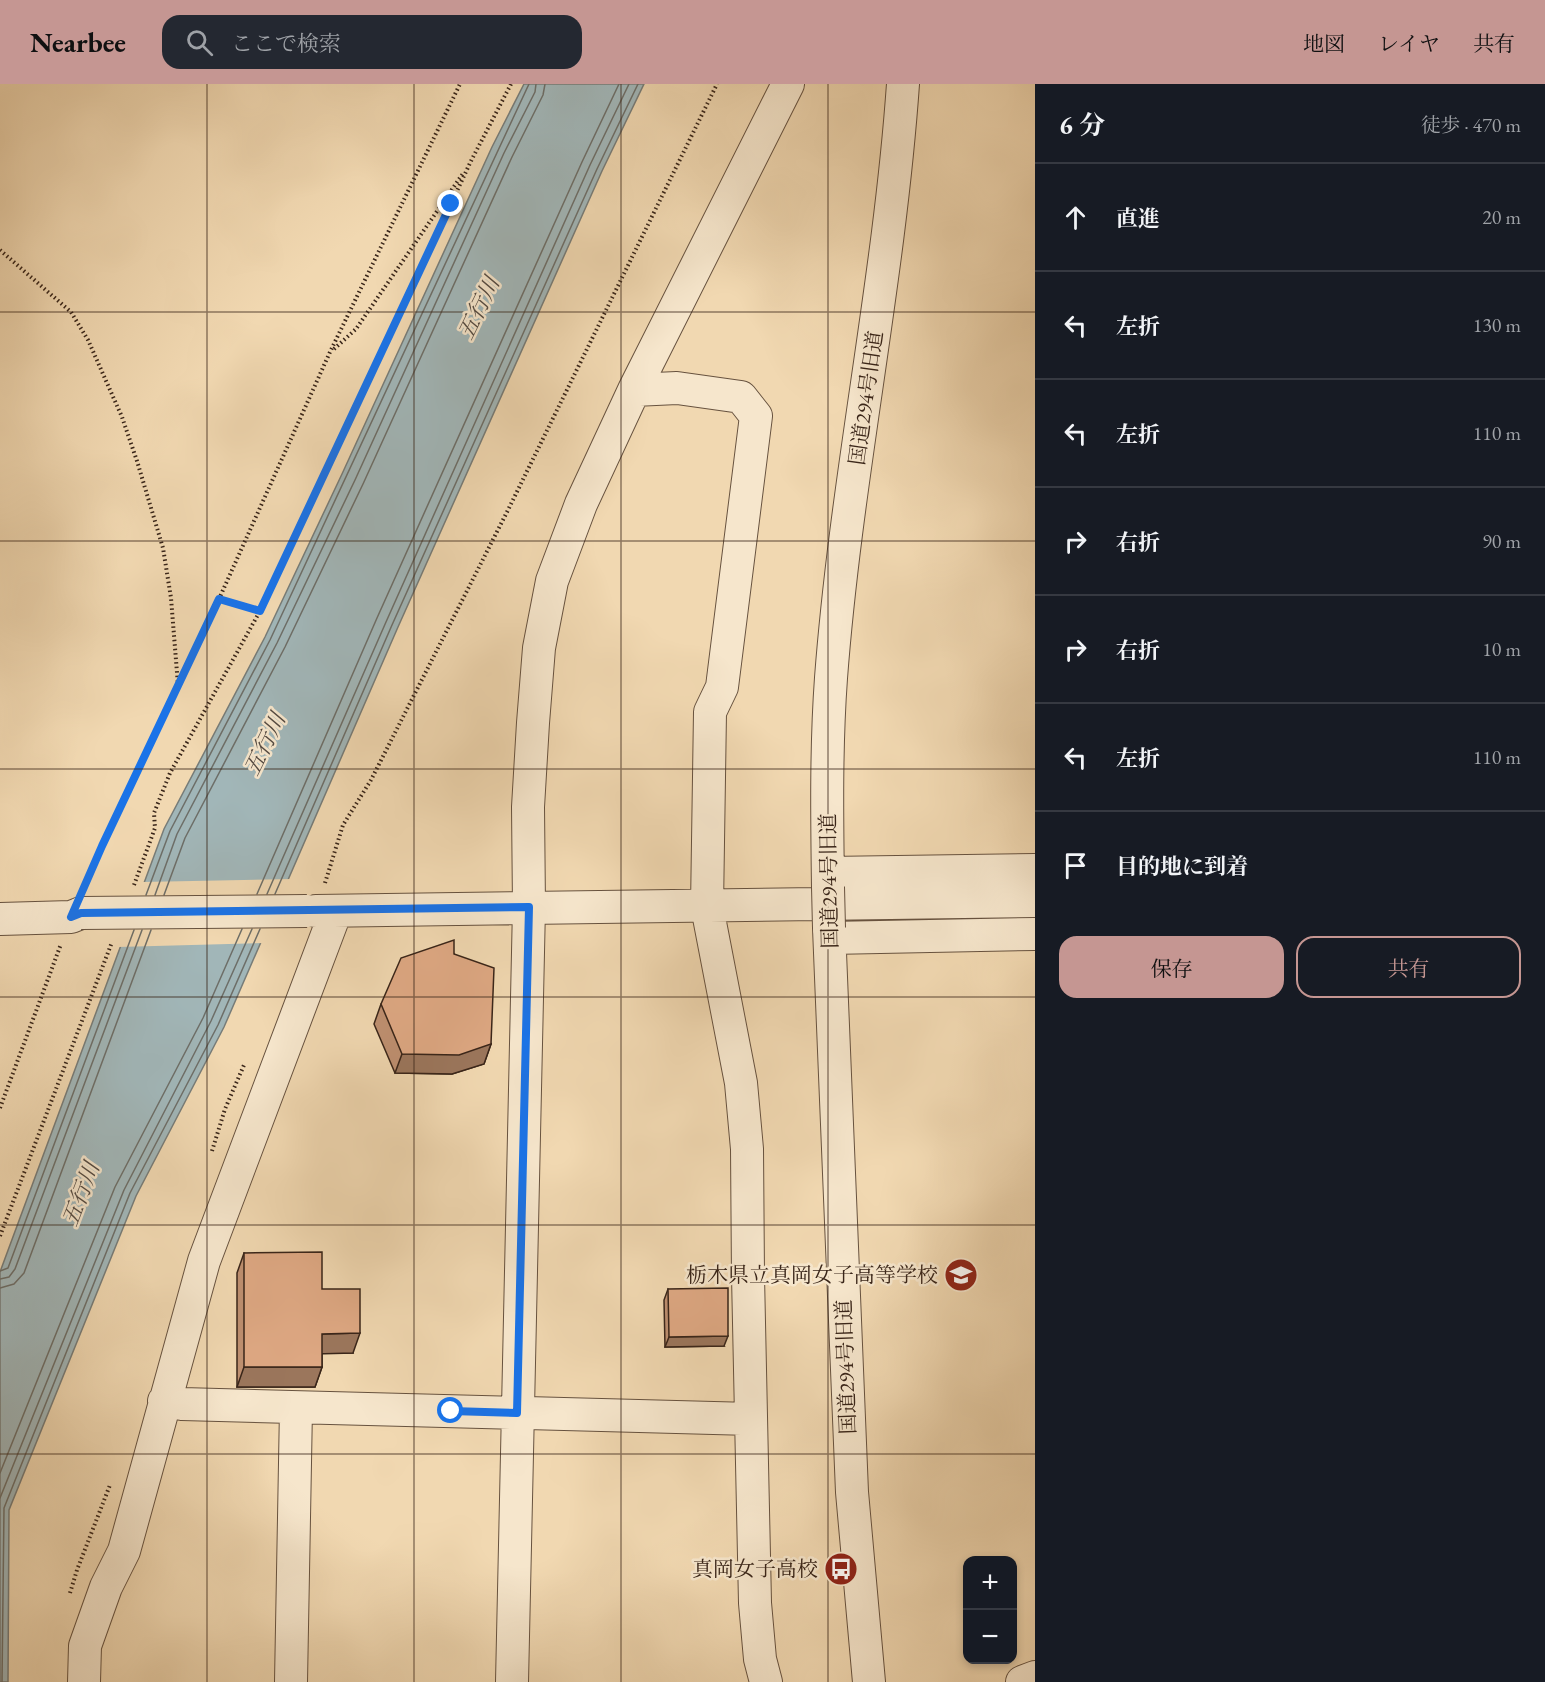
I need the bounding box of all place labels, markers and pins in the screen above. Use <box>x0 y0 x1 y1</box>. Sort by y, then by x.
school or university icon: 栃木県立真岡女子高等学校 <box>943 1257 979 1293</box>
place label: 栃木県立真岡女子高等学校 <box>686 1261 938 1288</box>
bus stop icon: 真岡女子高校 <box>823 1551 859 1587</box>
place label: 真岡女子高校 <box>692 1555 818 1582</box>

